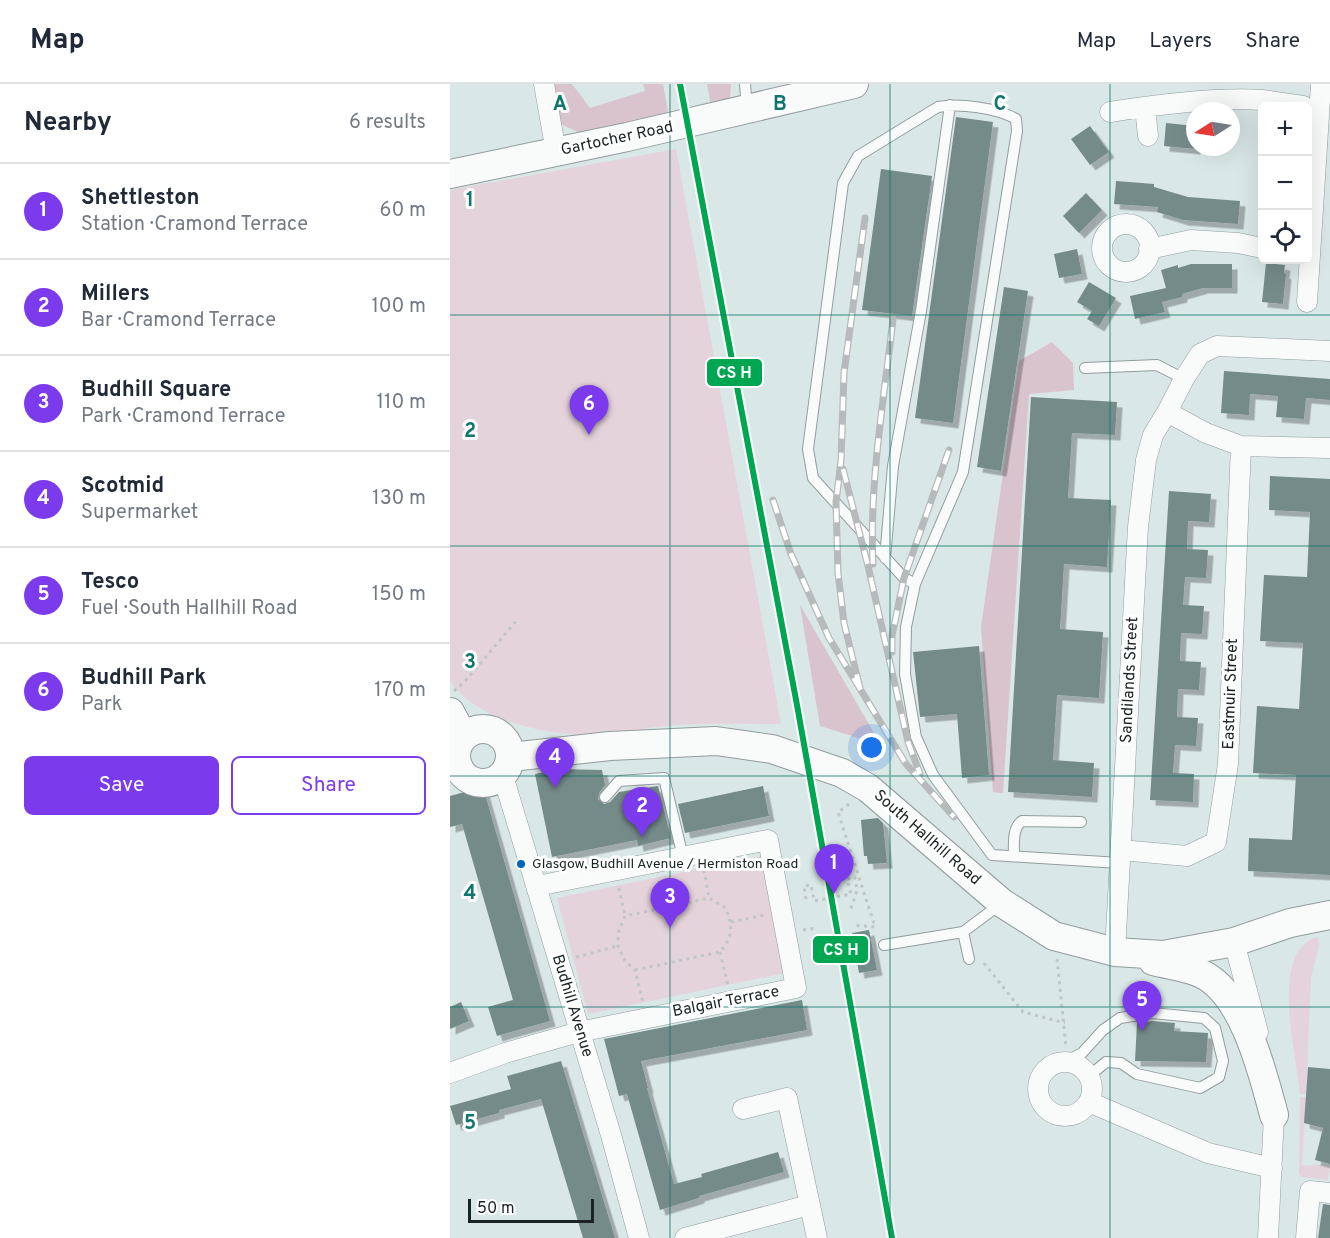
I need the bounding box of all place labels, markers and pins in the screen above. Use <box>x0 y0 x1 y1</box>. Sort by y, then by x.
pin: 6 <box>570 386 608 435</box>
pin: 4 <box>536 738 574 788</box>
pin: 2 <box>622 788 662 837</box>
pin: 1 <box>814 844 854 894</box>
place label: Glasgow, Budhill Avenue / Hermiston Road <box>532 856 798 873</box>
marker: Glasgow, Budhill Avenue / Hermiston Road <box>515 858 527 870</box>
pin: 3 <box>650 878 690 928</box>
pin: 5 <box>1122 982 1162 1031</box>

